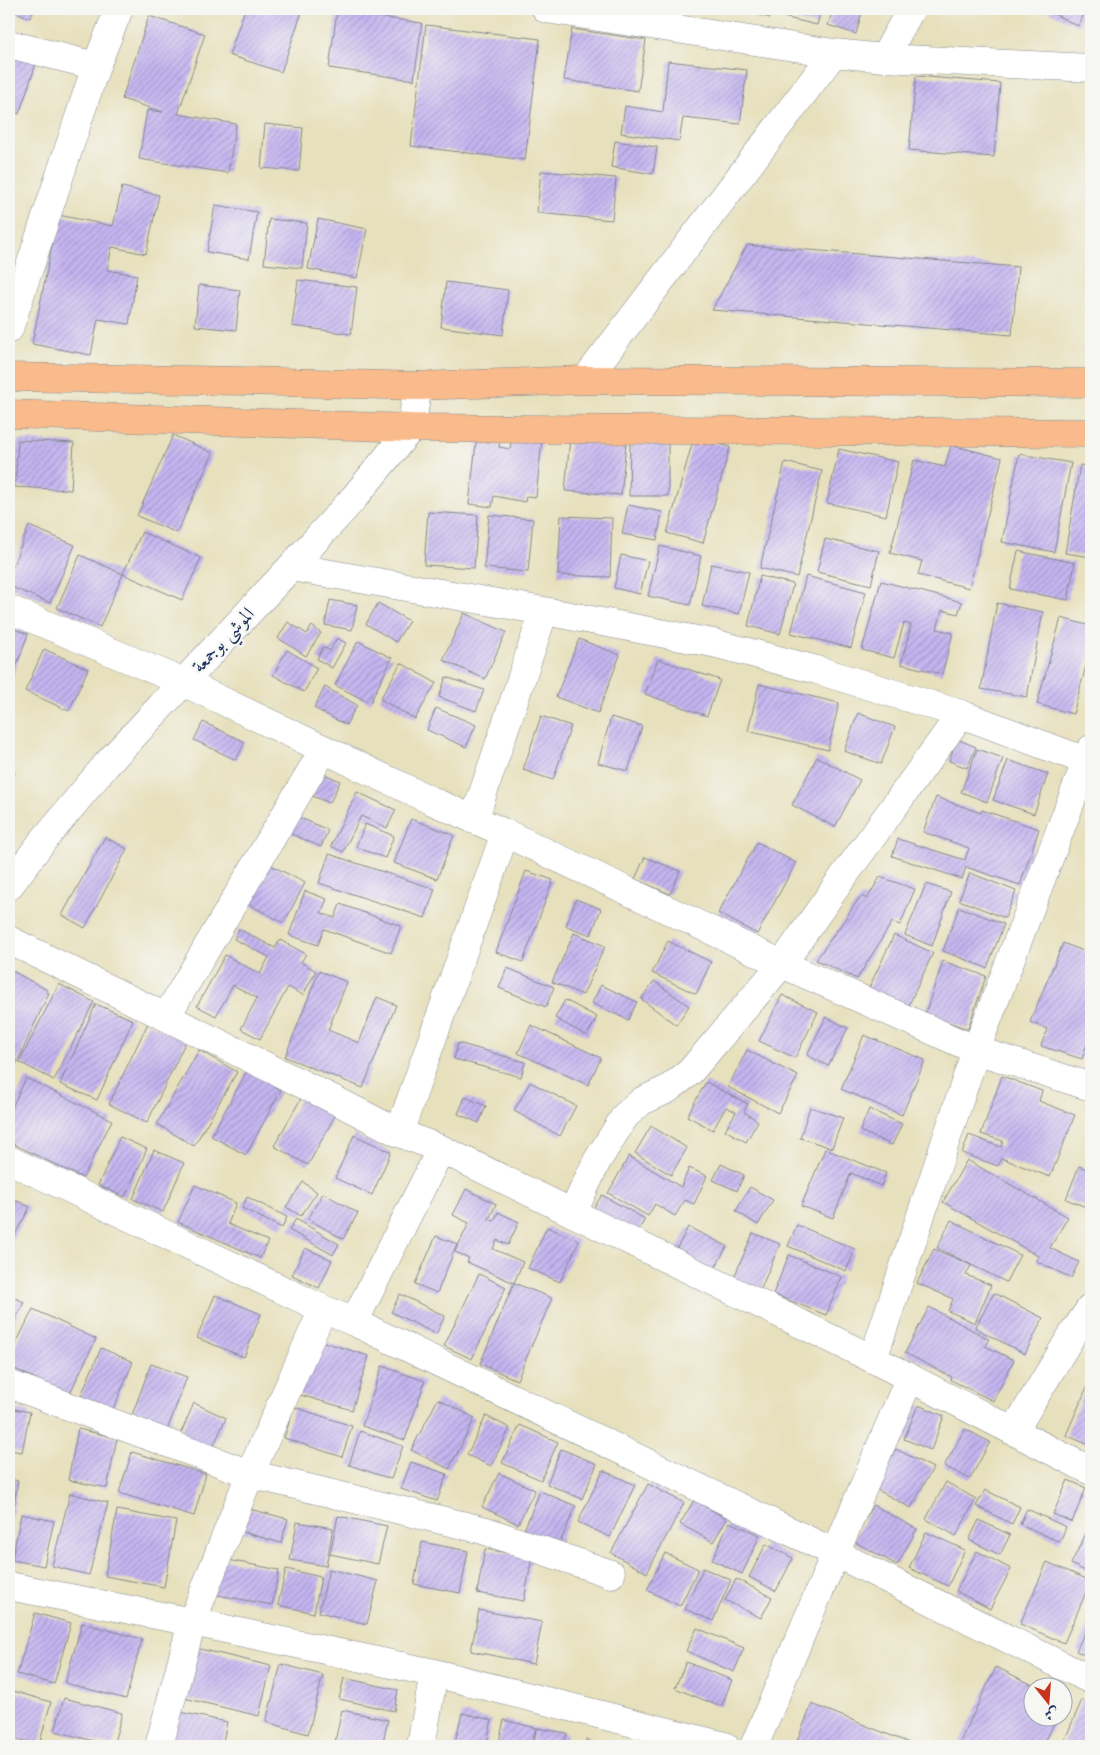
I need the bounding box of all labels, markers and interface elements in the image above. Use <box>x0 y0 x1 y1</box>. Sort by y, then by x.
street label: الموشي بوجمعة <box>186 601 263 681</box>
north arrow <box>1022 1678 1072 1728</box>
text: ش <box>1042 1703 1061 1725</box>

